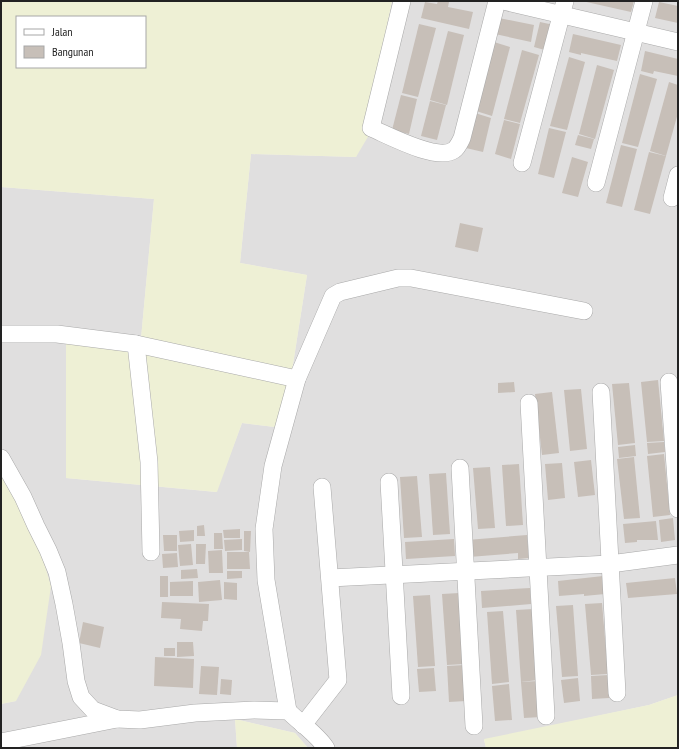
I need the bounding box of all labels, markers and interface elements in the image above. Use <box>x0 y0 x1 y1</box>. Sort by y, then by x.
legend <box>16 16 146 68</box>
text: Jalan <box>51 24 73 39</box>
text: Bangunan <box>52 44 93 59</box>

